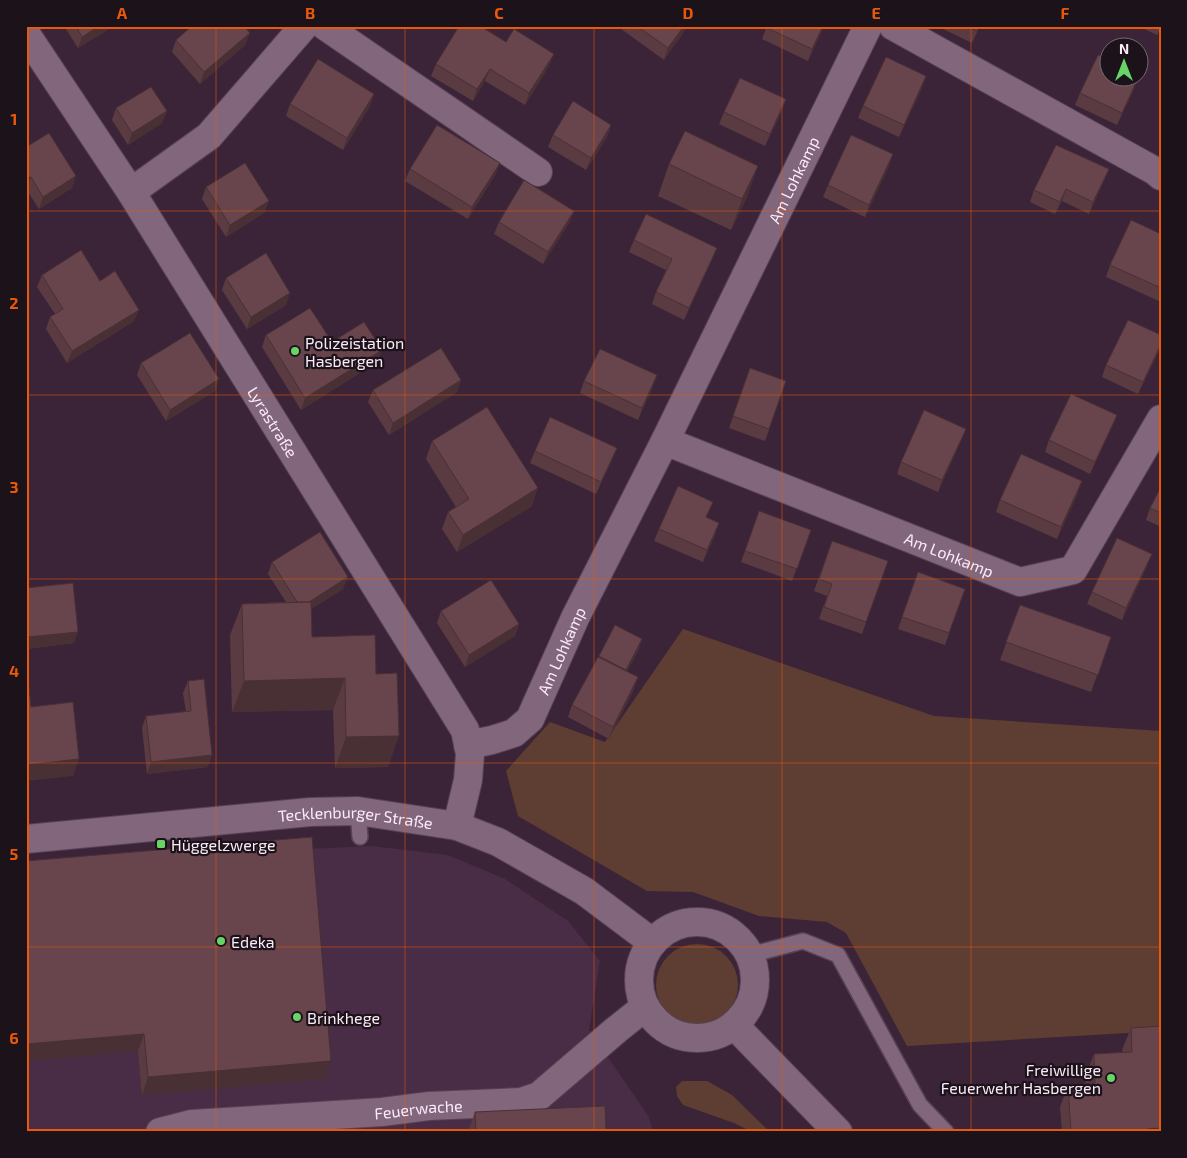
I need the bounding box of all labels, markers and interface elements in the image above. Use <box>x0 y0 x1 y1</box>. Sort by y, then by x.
text: A <box>117 3 128 22</box>
text: B <box>305 3 315 22</box>
text: C <box>494 3 504 22</box>
text: D <box>683 3 694 22</box>
text: E <box>871 3 881 22</box>
text: F <box>1061 3 1070 22</box>
north arrow <box>1100 38 1150 88</box>
text: N <box>1119 40 1129 57</box>
text: 1 <box>11 109 17 128</box>
street label: Am Lohkamp <box>764 133 822 226</box>
text: 2 <box>9 293 19 312</box>
place label: Polizeistation Hasbergen <box>305 333 404 370</box>
marker: Polizeistation Hasbergen <box>289 345 301 357</box>
street label: Lyrastraße <box>244 383 303 460</box>
text: 3 <box>9 477 19 496</box>
street label: Am Lohkamp <box>902 528 997 580</box>
street label: Am Lohkamp <box>533 603 589 697</box>
text: 4 <box>9 661 19 680</box>
street label: Tecklenburger Straße <box>277 801 434 832</box>
place label: Hüggelzwerge <box>171 835 276 854</box>
marker: Hüggelzwerge <box>155 838 167 850</box>
text: 5 <box>10 844 19 863</box>
place label: Edeka <box>231 932 275 951</box>
marker: Edeka <box>215 935 227 947</box>
place label: Brinkhege <box>307 1008 380 1027</box>
marker: Brinkhege <box>291 1011 303 1023</box>
text: 6 <box>9 1028 19 1047</box>
place label: Freiwillige Feuerwehr Hasbergen <box>941 1060 1101 1097</box>
marker: Freiwillige Feuerwehr Hasbergen <box>1105 1072 1117 1084</box>
street label: Feuerwache <box>374 1095 463 1122</box>

